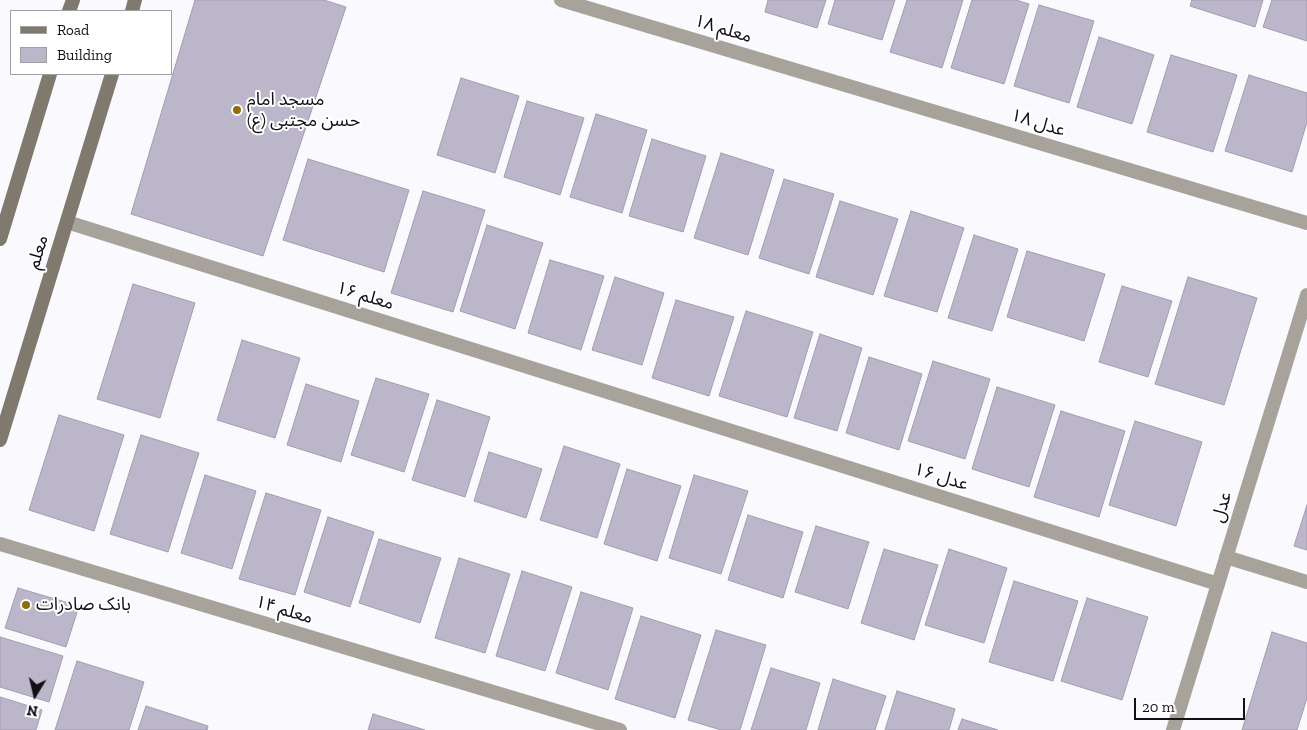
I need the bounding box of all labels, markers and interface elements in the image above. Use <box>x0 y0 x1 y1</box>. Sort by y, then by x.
legend <box>10 10 172 75</box>
street label: معلم ۱۸ <box>692 10 754 48</box>
text: Road <box>57 21 89 39</box>
text: Building <box>57 46 112 64</box>
place label: مسجد امام حسن مجتبی (ع) <box>247 89 360 132</box>
marker: مسجد امام حسن مجتبی (ع) <box>231 104 243 116</box>
street label: عدل ۱۸ <box>1008 105 1068 141</box>
street label: معلم <box>23 232 53 272</box>
street label: معلم ۱۶‌ <box>334 277 396 315</box>
street label: عدل ۱۶ <box>911 459 971 495</box>
street label: عدل <box>1207 489 1237 525</box>
street label: معلم ۱۴ <box>253 591 315 629</box>
place label: بانک صادرات <box>36 594 131 616</box>
marker: بانک صادرات <box>20 599 32 611</box>
north arrow <box>10 670 60 720</box>
scale bar <box>1137 688 1248 720</box>
text: 20 m <box>1142 698 1175 716</box>
text: N <box>26 701 39 720</box>

